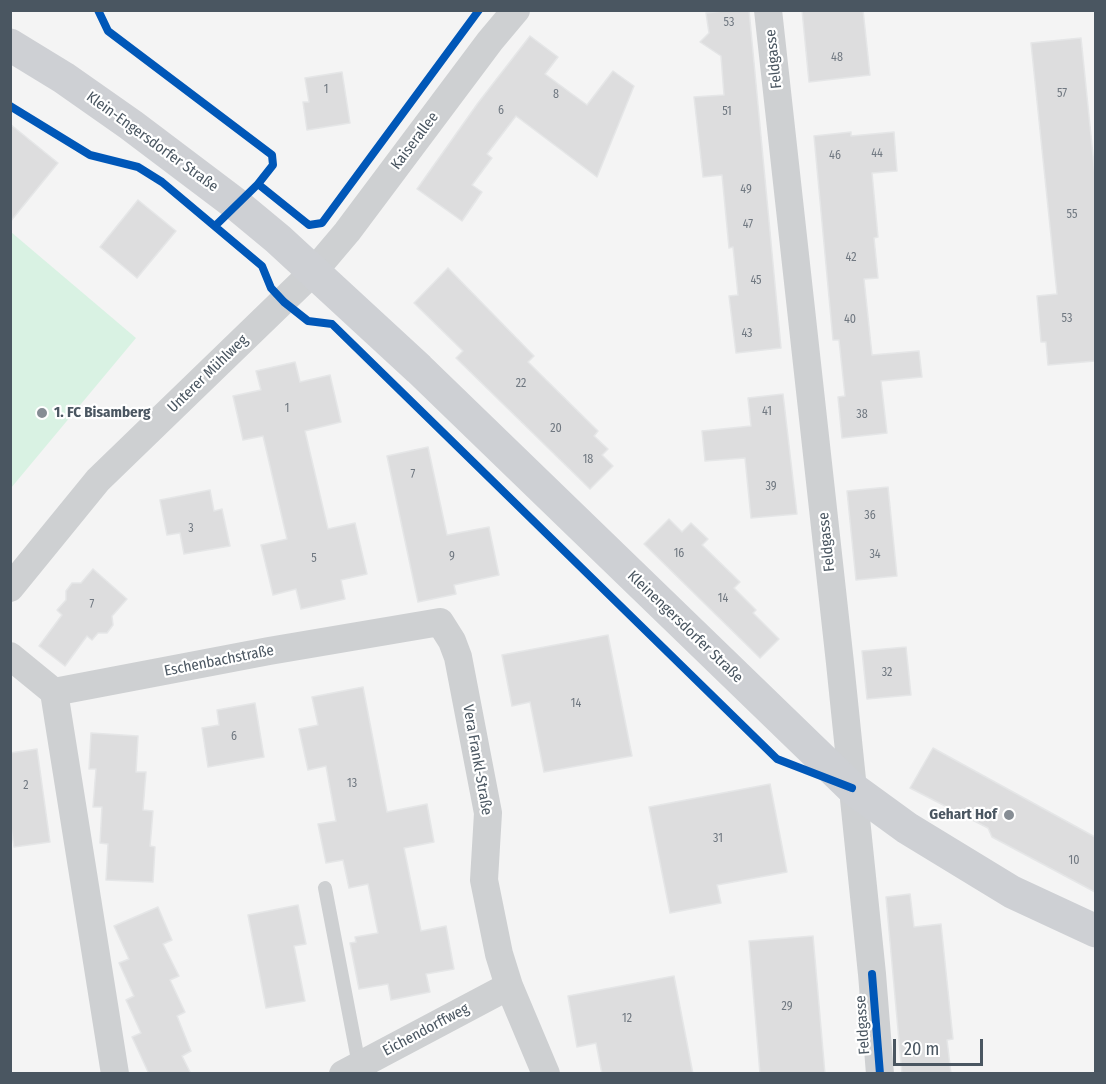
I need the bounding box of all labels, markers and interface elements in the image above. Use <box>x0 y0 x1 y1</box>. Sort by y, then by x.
house number: 53 <box>724 16 734 30</box>
street label: Feldgasse <box>762 28 786 90</box>
house number: 48 <box>831 51 843 65</box>
house number: 1 <box>324 83 328 97</box>
house number: 57 <box>1057 87 1067 101</box>
street label: Klein-Engersdorfer Straße <box>83 88 221 196</box>
house number: 8 <box>553 88 559 102</box>
house number: 6 <box>498 104 504 118</box>
house number: 51 <box>722 105 732 119</box>
street label: Kaiserallee <box>388 109 442 173</box>
house number: 44 <box>871 147 883 161</box>
house number: 46 <box>829 149 841 163</box>
house number: 49 <box>740 183 752 197</box>
house number: 55 <box>1067 208 1077 222</box>
house number: 47 <box>743 218 753 232</box>
house number: 42 <box>846 251 856 265</box>
house number: 45 <box>750 274 762 288</box>
house number: 53 <box>1062 312 1072 326</box>
house number: 40 <box>844 313 856 327</box>
house number: 43 <box>741 327 753 341</box>
street label: Unterer Mühlweg <box>164 331 252 417</box>
house number: 22 <box>516 377 526 391</box>
house number: 1 <box>285 402 289 416</box>
place label: 1. FC Bisamberg <box>54 404 150 422</box>
house number: 41 <box>762 405 772 419</box>
marker: 1. FC Bisamberg <box>35 406 49 420</box>
house number: 38 <box>856 408 868 422</box>
house number: 20 <box>550 422 562 436</box>
house number: 18 <box>583 453 593 467</box>
house number: 7 <box>411 468 415 482</box>
house number: 39 <box>765 480 777 494</box>
house number: 36 <box>864 509 876 523</box>
street label: Feldgasse <box>815 511 839 573</box>
house number: 3 <box>188 522 194 536</box>
house number: 16 <box>674 547 684 561</box>
house number: 34 <box>869 548 881 562</box>
house number: 9 <box>449 550 455 564</box>
house number: 5 <box>311 552 317 566</box>
street label: Kleinengersdorfer Straße <box>624 567 746 687</box>
house number: 14 <box>718 592 728 606</box>
house number: 7 <box>90 598 94 612</box>
street label: Eschenbachstraße <box>163 642 275 680</box>
house number: 32 <box>882 666 892 680</box>
house number: 14 <box>571 697 581 711</box>
street label: Vera Frankl-Straße <box>458 703 496 817</box>
house number: 6 <box>231 730 237 744</box>
house number: 13 <box>347 777 357 791</box>
house number: 2 <box>23 779 29 793</box>
place label: Gehart Hof <box>929 806 997 824</box>
marker: Gehart Hof <box>1002 808 1016 822</box>
house number: 31 <box>713 832 723 846</box>
house number: 10 <box>1069 854 1079 868</box>
street label: Feldgasse <box>852 995 874 1055</box>
street label: Eichendorffweg <box>380 1000 472 1060</box>
house number: 29 <box>781 1000 793 1014</box>
house number: 12 <box>622 1012 632 1026</box>
scale bar <box>896 1027 986 1065</box>
text: 20 m <box>904 1038 939 1060</box>

